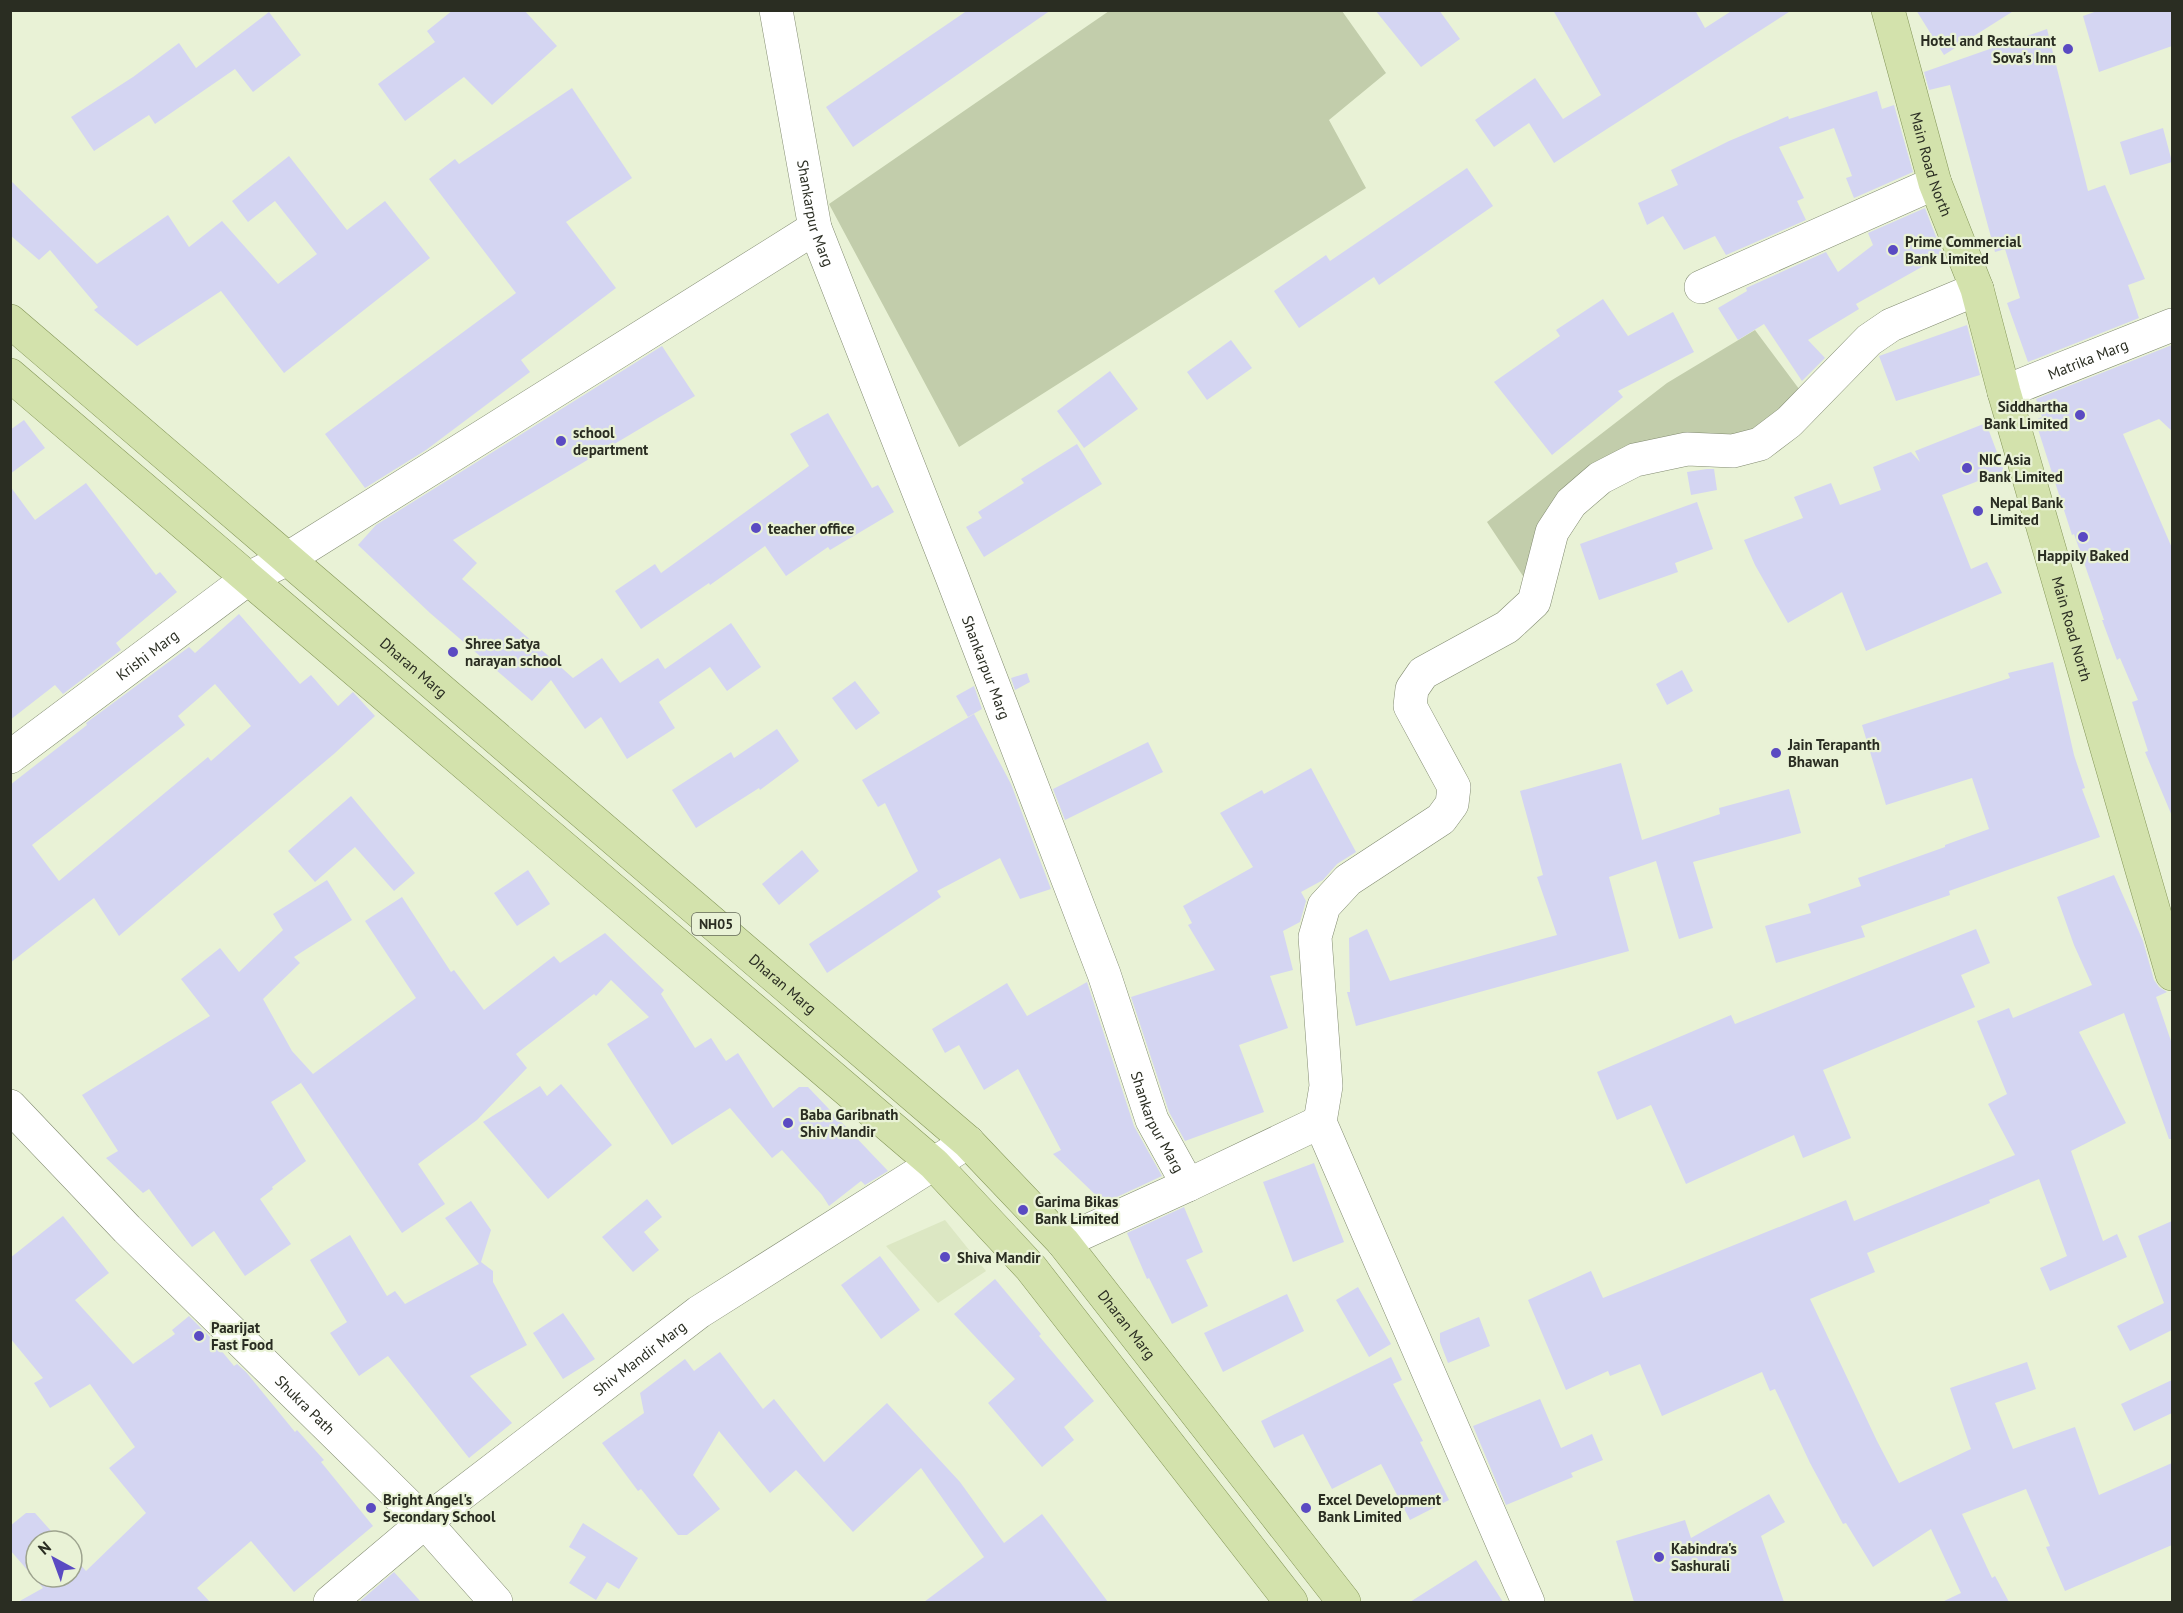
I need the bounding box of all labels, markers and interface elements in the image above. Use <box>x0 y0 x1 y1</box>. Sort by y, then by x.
place label: Hotel and Restaurant Sova's Inn <box>1921 31 2057 67</box>
marker: Hotel and Restaurant Sova's Inn <box>2061 42 2075 56</box>
street label: Main Road North <box>1907 110 1957 219</box>
street label: Shankarpur Marg <box>793 158 839 269</box>
place label: Prime Commercial Bank Limited <box>1905 232 2022 268</box>
marker: Prime Commercial Bank Limited <box>1886 243 1900 257</box>
street label: Matrika Marg <box>2045 334 2130 383</box>
place label: Siddhartha Bank Limited <box>1984 397 2068 433</box>
marker: Siddhartha Bank Limited <box>2073 408 2087 422</box>
place label: school department <box>573 423 649 459</box>
marker: school department <box>554 434 568 448</box>
place label: NIC Asia Bank Limited <box>1979 450 2063 486</box>
marker: NIC Asia Bank Limited <box>1960 461 1974 475</box>
place label: Nepal Bank Limited <box>1990 493 2064 529</box>
marker: Nepal Bank Limited <box>1971 504 1985 518</box>
place label: teacher office <box>768 519 855 538</box>
marker: teacher office <box>749 521 763 535</box>
marker: Happily Baked <box>2076 530 2090 544</box>
place label: Happily Baked <box>2037 546 2129 565</box>
street label: Main Road North <box>2048 574 2096 683</box>
street label: Shankarpur Marg <box>958 613 1015 722</box>
street label: Krishi Marg <box>112 625 182 684</box>
street label: Dharan Marg <box>376 633 452 701</box>
place label: Shree Satya narayan school <box>465 634 562 670</box>
marker: Shree Satya narayan school <box>446 645 460 659</box>
place label: Jain Terapanth Bhawan <box>1787 735 1880 771</box>
marker: Jain Terapanth Bhawan <box>1769 746 1783 760</box>
road number: NH05 <box>692 913 740 935</box>
street label: Dharan Marg <box>745 949 821 1018</box>
street label: Shankarpur Marg <box>1127 1069 1189 1176</box>
place label: Baba Garibnath Shiv Mandir <box>800 1105 898 1141</box>
marker: Baba Garibnath Shiv Mandir <box>781 1116 795 1130</box>
place label: Garima Bikas Bank Limited <box>1035 1192 1119 1228</box>
marker: Garima Bikas Bank Limited <box>1016 1203 1030 1217</box>
place label: Shiva Mandir <box>957 1248 1041 1267</box>
marker: Shiva Mandir <box>938 1250 952 1264</box>
street label: Dharan Marg <box>1094 1286 1160 1363</box>
street label: Shiv Mandir Marg <box>589 1316 689 1400</box>
place label: Paarijat Fast Food <box>211 1318 273 1354</box>
marker: Paarijat Fast Food <box>192 1329 206 1343</box>
street label: Shukra Path <box>271 1371 339 1438</box>
place label: Bright Angel's Secondary School <box>383 1490 496 1526</box>
place label: Excel Development Bank Limited <box>1318 1490 1442 1526</box>
marker: Bright Angel's Secondary School <box>364 1501 378 1515</box>
marker: Excel Development Bank Limited <box>1299 1501 1313 1515</box>
north arrow <box>24 1529 84 1589</box>
text: N <box>34 1537 55 1559</box>
place label: Kabindra's Sashurali <box>1671 1539 1737 1575</box>
marker: Kabindra's Sashurali <box>1652 1550 1666 1564</box>

